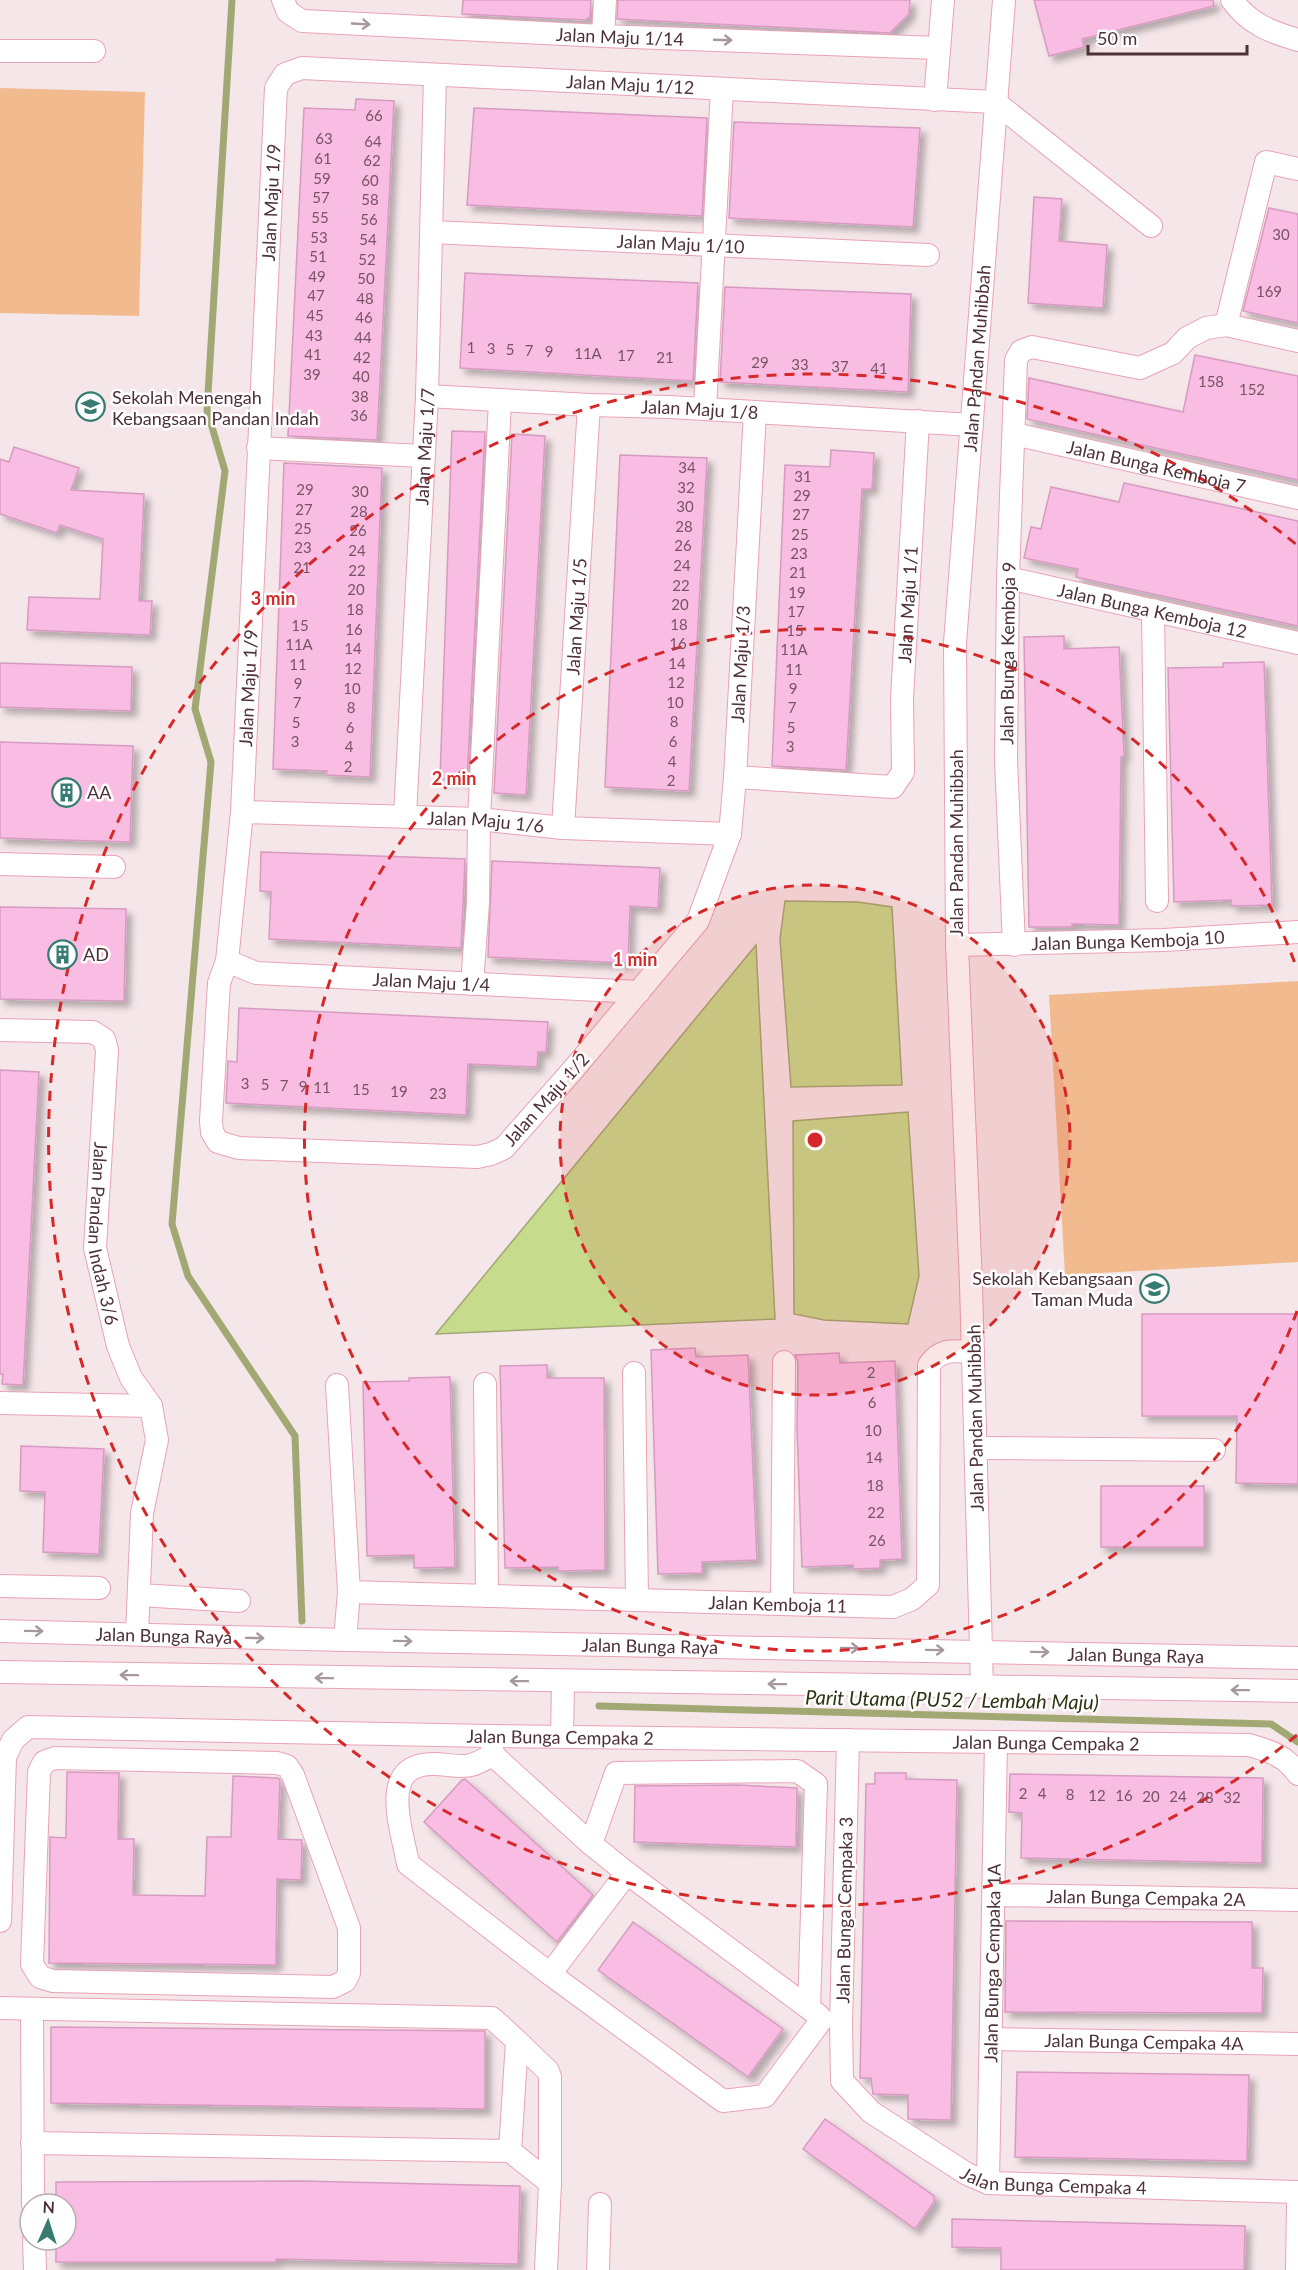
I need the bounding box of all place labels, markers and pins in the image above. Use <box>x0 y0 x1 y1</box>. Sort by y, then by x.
place label: Sekolah Menengah Kebangsaan Pandan Indah <box>112 386 319 429</box>
school or university icon: Sekolah Menengah Kebangsaan Pandan Indah <box>75 391 107 423</box>
building icon: AA <box>50 776 82 808</box>
place label: AA <box>87 781 112 803</box>
building icon: AD <box>46 938 78 970</box>
place label: AD <box>83 943 109 965</box>
centre of rings <box>805 1130 825 1150</box>
place label: Sekolah Kebangsaan Taman Muda <box>972 1267 1133 1310</box>
school or university icon: Sekolah Kebangsaan Taman Muda <box>1138 1272 1170 1304</box>

